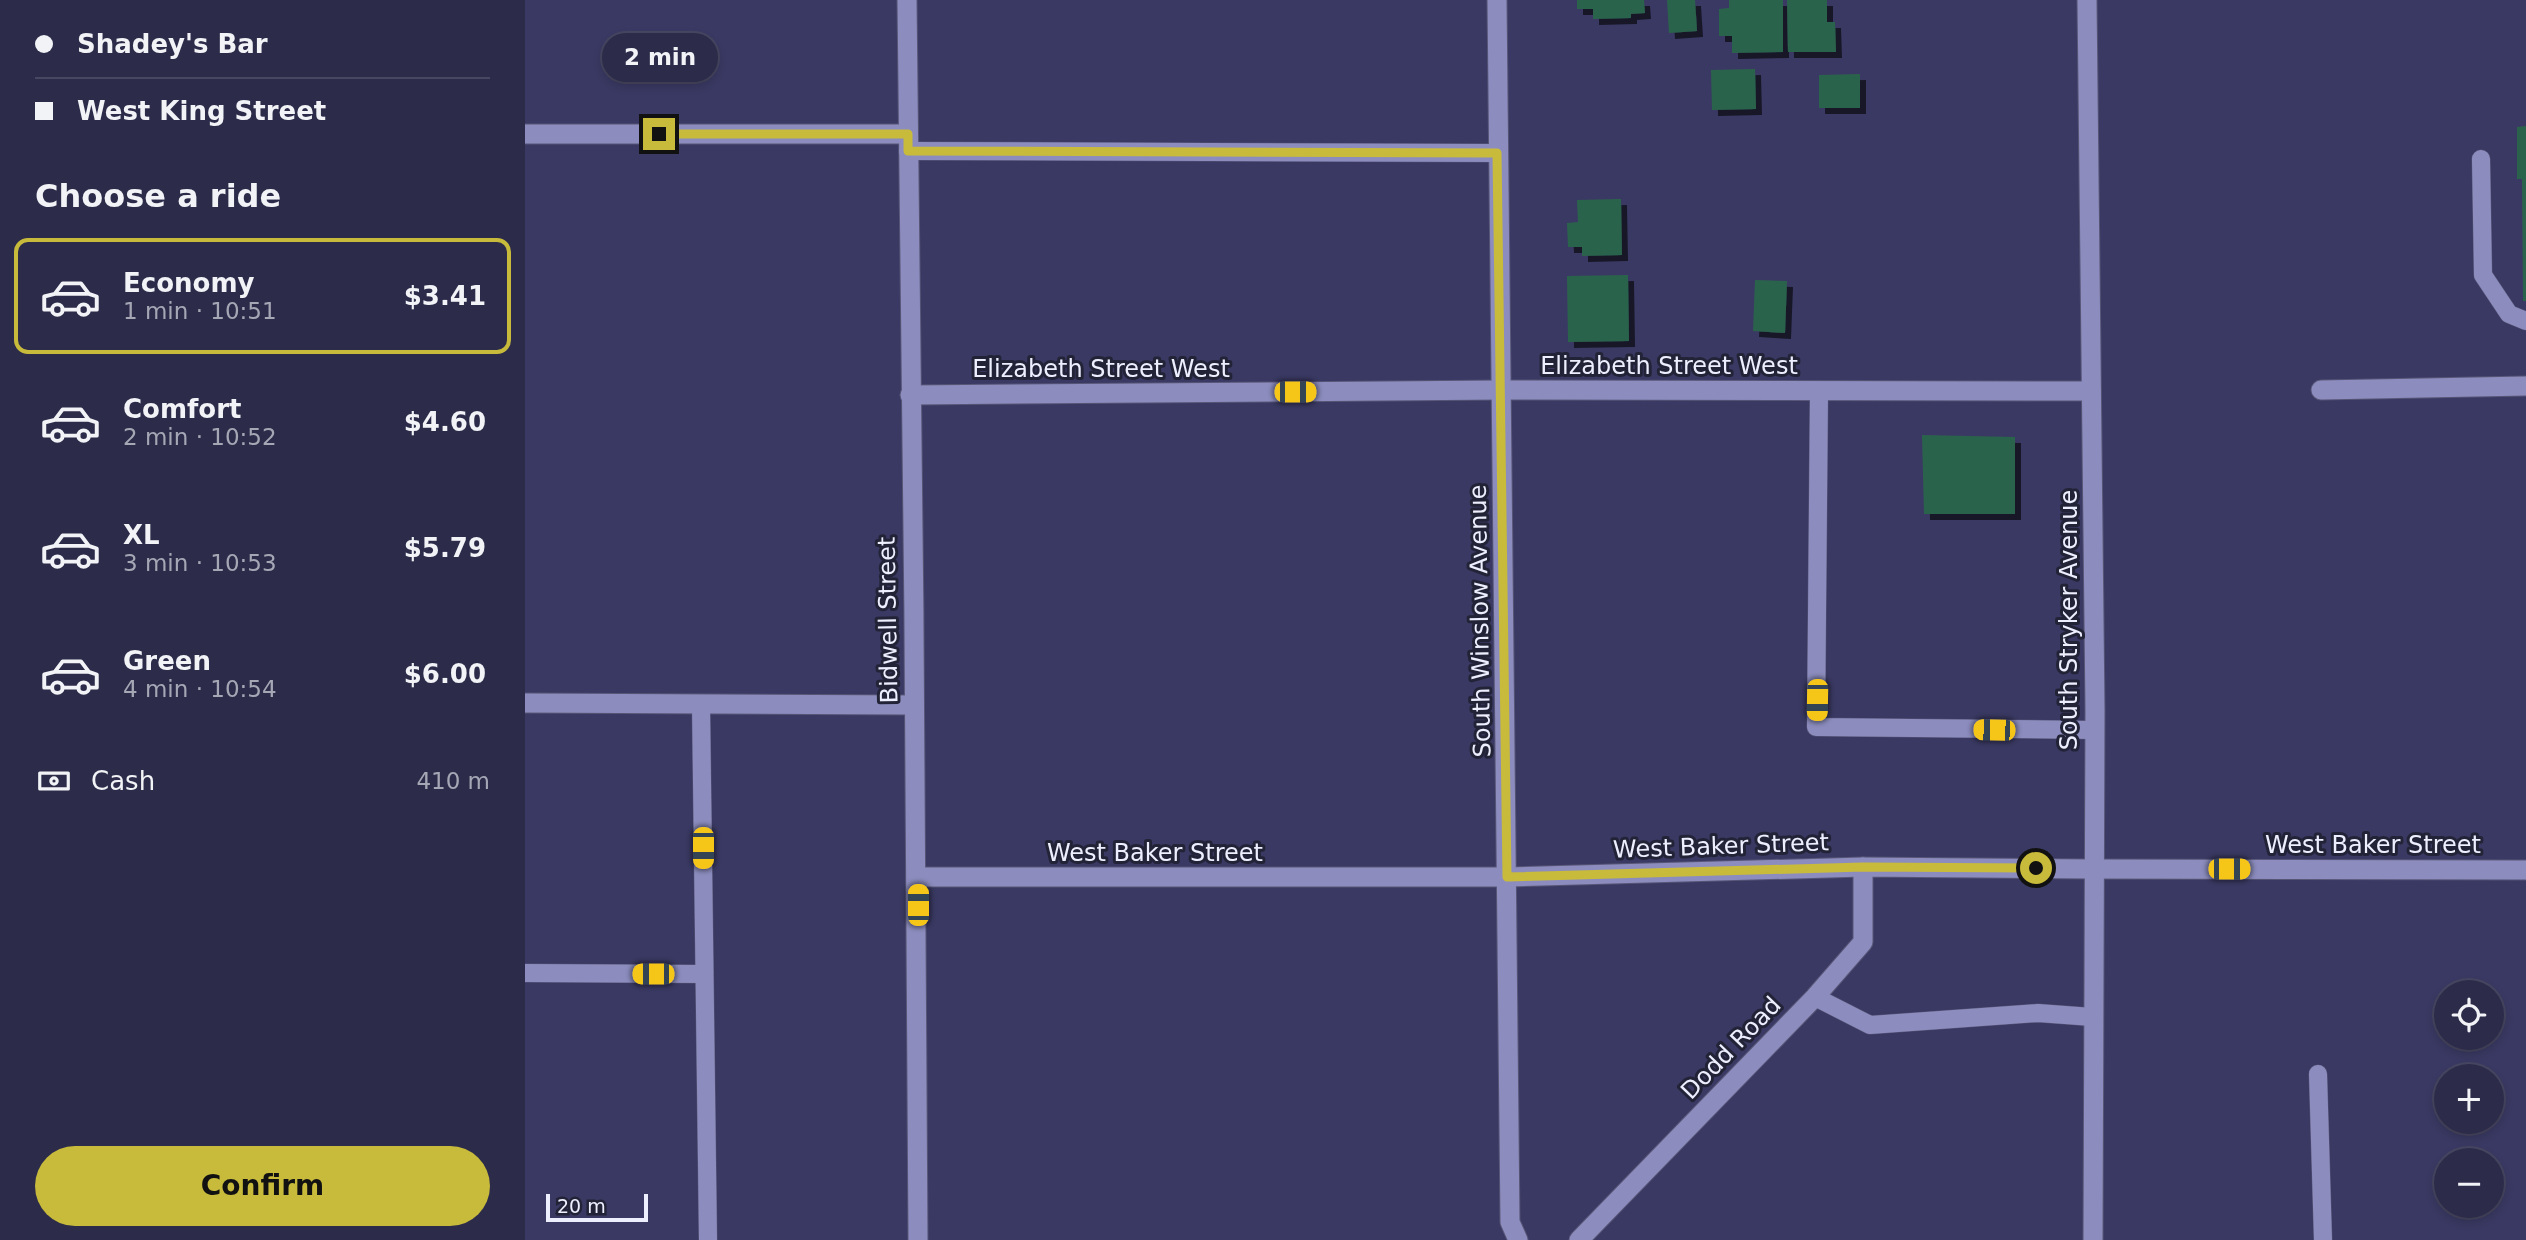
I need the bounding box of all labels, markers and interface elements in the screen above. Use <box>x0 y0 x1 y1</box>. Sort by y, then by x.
text: Shadey's Bar <box>77 29 268 59</box>
callout: 2 min <box>601 32 717 82</box>
text: 2 min <box>624 44 696 70</box>
text: West King Street <box>77 96 326 126</box>
route end <box>643 118 675 150</box>
text: Choose a ride <box>35 177 281 215</box>
icon: car <box>39 265 102 328</box>
text: Economy <box>123 268 254 298</box>
text: $3.41 <box>404 281 486 311</box>
text: 1 min · 10:51 <box>123 298 277 324</box>
street label: Elizabeth Street West <box>1540 352 1798 380</box>
street label: Elizabeth Street West <box>972 355 1230 383</box>
car <box>1275 382 1317 403</box>
icon: car <box>39 391 102 454</box>
text: Comfort <box>123 394 241 424</box>
text: $4.60 <box>404 407 486 437</box>
text: 2 min · 10:52 <box>123 424 277 450</box>
street label: South Winslow Avenue <box>1464 484 1496 758</box>
street label: South Stryker Avenue <box>2055 490 2083 750</box>
icon: car <box>39 517 102 580</box>
text: XL <box>123 520 160 550</box>
text: $5.79 <box>404 533 486 563</box>
street label: Bidwell Street <box>873 536 903 704</box>
text: 3 min · 10:53 <box>123 550 277 576</box>
icon: car <box>39 643 102 706</box>
text: Green <box>123 646 211 676</box>
text: $6.00 <box>404 659 486 689</box>
text: 4 min · 10:54 <box>123 676 277 702</box>
car <box>1807 679 1828 721</box>
car <box>1973 719 2016 741</box>
icon: cash <box>35 762 73 800</box>
text: Cash <box>91 766 155 796</box>
text: 410 m <box>416 768 490 794</box>
car <box>693 827 714 869</box>
street label: West Baker Street <box>1613 828 1829 864</box>
street label: West Baker Street <box>2265 831 2481 859</box>
street label: West Baker Street <box>1047 839 1263 867</box>
route start <box>2020 852 2052 884</box>
car <box>2209 859 2251 880</box>
car <box>908 884 929 926</box>
car <box>633 964 675 985</box>
map controls <box>2434 980 2504 1218</box>
button: locate <box>2434 980 2504 1050</box>
street label: Dodd Road <box>1675 991 1787 1105</box>
button: + <box>2434 1064 2504 1134</box>
button: Confirm <box>35 1146 490 1226</box>
button: − <box>2434 1148 2504 1218</box>
scale bar <box>546 1191 647 1223</box>
text: 20 m <box>557 1195 606 1217</box>

